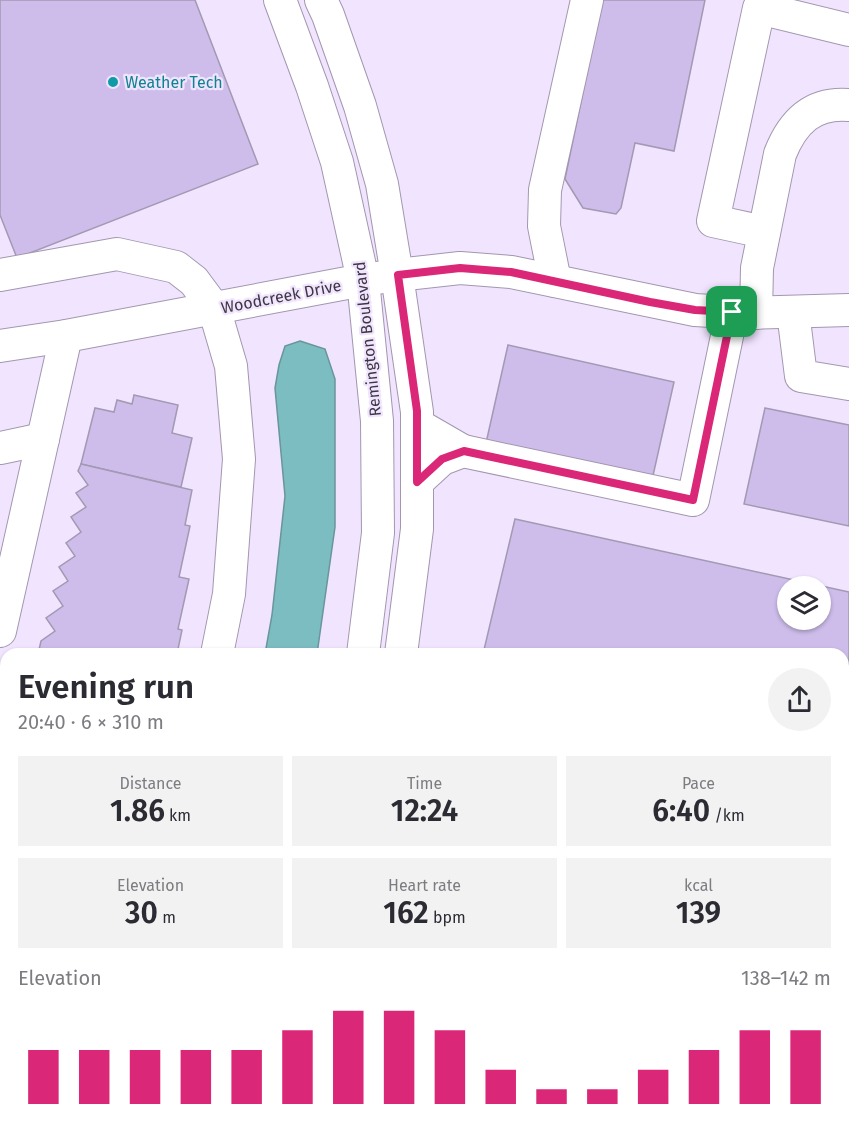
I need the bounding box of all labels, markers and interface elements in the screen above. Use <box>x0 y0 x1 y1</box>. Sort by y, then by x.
place label: Weather Tech <box>125 73 223 92</box>
marker: Weather Tech <box>106 75 120 89</box>
street label: Remington Boulevard <box>350 260 385 417</box>
street label: Woodcreek Drive <box>219 276 343 317</box>
pin <box>706 286 757 337</box>
icon: arrive <box>715 295 748 328</box>
map controls <box>777 576 831 630</box>
button: layers <box>777 576 831 630</box>
text: Evening run <box>18 667 194 707</box>
button: share <box>768 668 831 731</box>
text: 20:40 · 6 × 310 m <box>18 710 164 734</box>
text: Distance <box>119 774 182 793</box>
text: Time <box>407 774 442 793</box>
text: Pace <box>682 774 715 793</box>
text: 1.86 <box>110 793 165 829</box>
text: 12:24 <box>391 793 458 829</box>
text: 6:40 <box>652 793 710 829</box>
text: km <box>165 806 191 825</box>
text: /km <box>710 806 745 825</box>
text: Elevation <box>117 876 184 895</box>
text: Heart rate <box>388 876 461 895</box>
text: kcal <box>684 876 713 895</box>
text: 30 <box>125 895 158 931</box>
text: 162 <box>383 895 429 931</box>
text: 139 <box>676 895 721 931</box>
text: m <box>158 908 176 927</box>
text: bpm <box>429 908 466 927</box>
text: Elevation <box>18 966 102 990</box>
text: 138–142 m <box>741 966 831 990</box>

